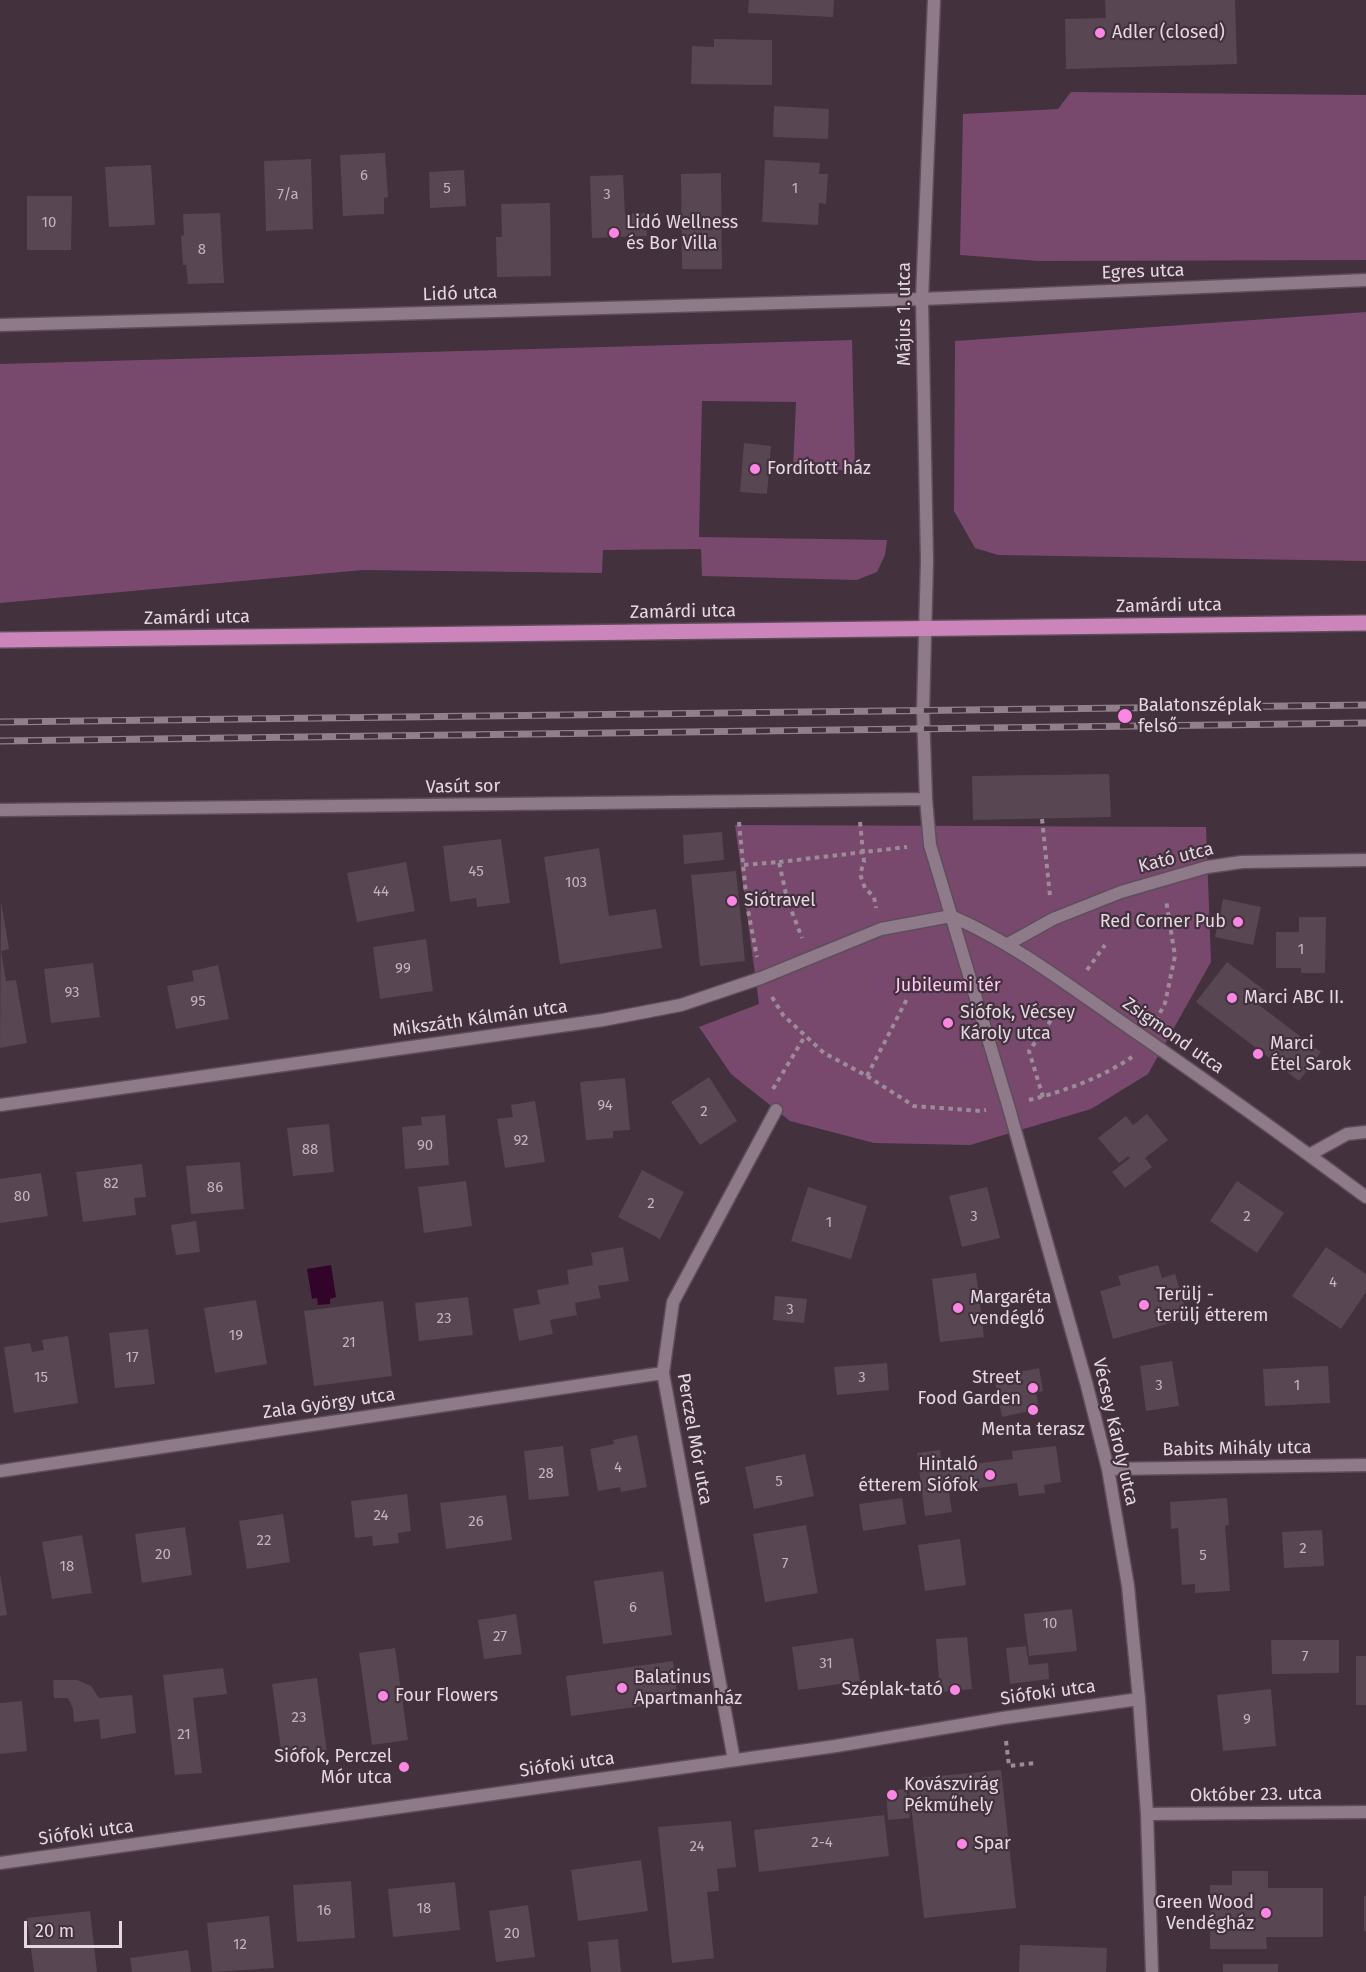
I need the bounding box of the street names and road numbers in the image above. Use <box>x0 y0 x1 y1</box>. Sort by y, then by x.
street label: Egres utca <box>1101 260 1185 284</box>
street label: Május 1. utca <box>894 262 916 366</box>
street label: Lidó utca <box>422 282 498 306</box>
street label: Zamárdi utca <box>1116 594 1222 618</box>
street label: Zamárdi utca <box>630 600 736 624</box>
street label: Zamárdi utca <box>144 606 250 630</box>
street label: Vasút sor <box>425 776 501 798</box>
street label: Kató utca <box>1136 838 1216 878</box>
street label: Zsigmond utca <box>1118 993 1228 1079</box>
street label: Mikszáth Kálmán utca <box>391 996 569 1042</box>
street label: Vécsey Károly utca <box>1088 1356 1142 1508</box>
street label: Perczel Mór utca <box>672 1371 716 1507</box>
street label: Zala György utca <box>261 1384 397 1424</box>
street label: Babits Mihály utca <box>1162 1437 1312 1461</box>
street label: Siófoki utca <box>999 1676 1097 1710</box>
street label: Siófoki utca <box>518 1748 616 1782</box>
street label: Október 23. utca <box>1190 1783 1322 1807</box>
street label: Siófoki utca <box>37 1816 135 1850</box>

